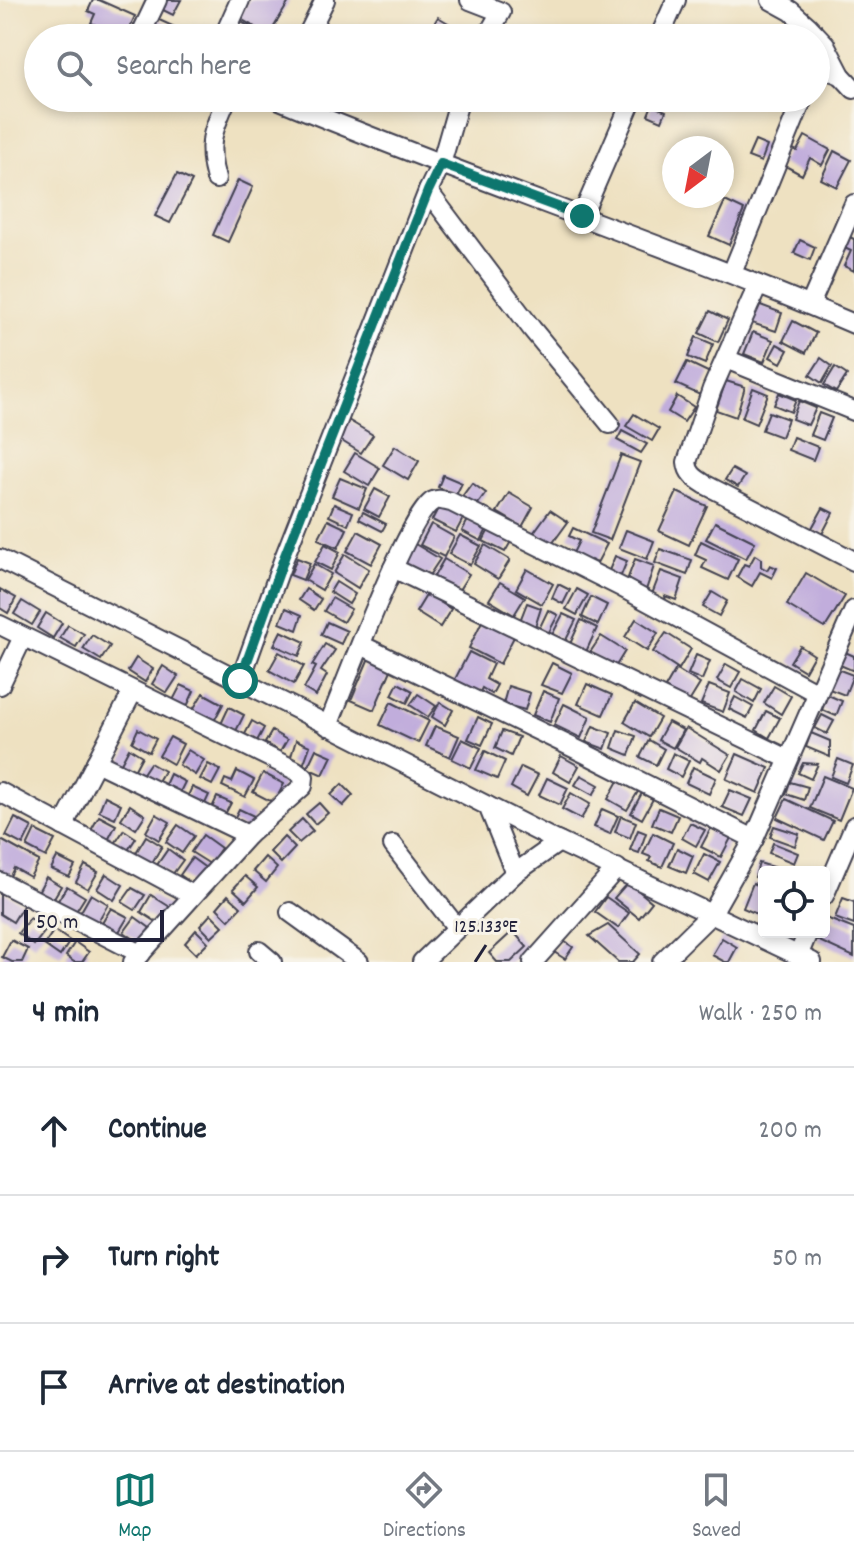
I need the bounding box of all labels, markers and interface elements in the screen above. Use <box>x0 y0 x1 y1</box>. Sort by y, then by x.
search box <box>24 24 830 112</box>
icon: search <box>52 46 96 90</box>
text: Search here <box>116 47 252 90</box>
north arrow <box>662 136 734 208</box>
route end <box>564 198 600 234</box>
route start <box>222 663 258 699</box>
map controls <box>758 866 830 938</box>
button: locate <box>758 866 830 938</box>
scale bar <box>24 906 164 942</box>
text: 50 m <box>36 908 78 939</box>
text: 125.133°E <box>454 914 518 942</box>
text: 4 min <box>32 990 99 1039</box>
text: Walk · 250 m <box>699 996 822 1033</box>
icon: ahead <box>32 1109 76 1153</box>
text: Continue <box>108 1110 207 1153</box>
text: 200 m <box>758 1113 822 1150</box>
icon: right <box>32 1237 76 1281</box>
text: Turn right <box>108 1238 219 1281</box>
text: 50 m <box>772 1241 822 1278</box>
icon: arrive <box>32 1365 76 1409</box>
text: Arrive at destination <box>108 1366 345 1409</box>
tab: Map <box>113 1468 157 1547</box>
tab: Directions <box>383 1468 466 1547</box>
tab: Saved <box>692 1468 741 1547</box>

